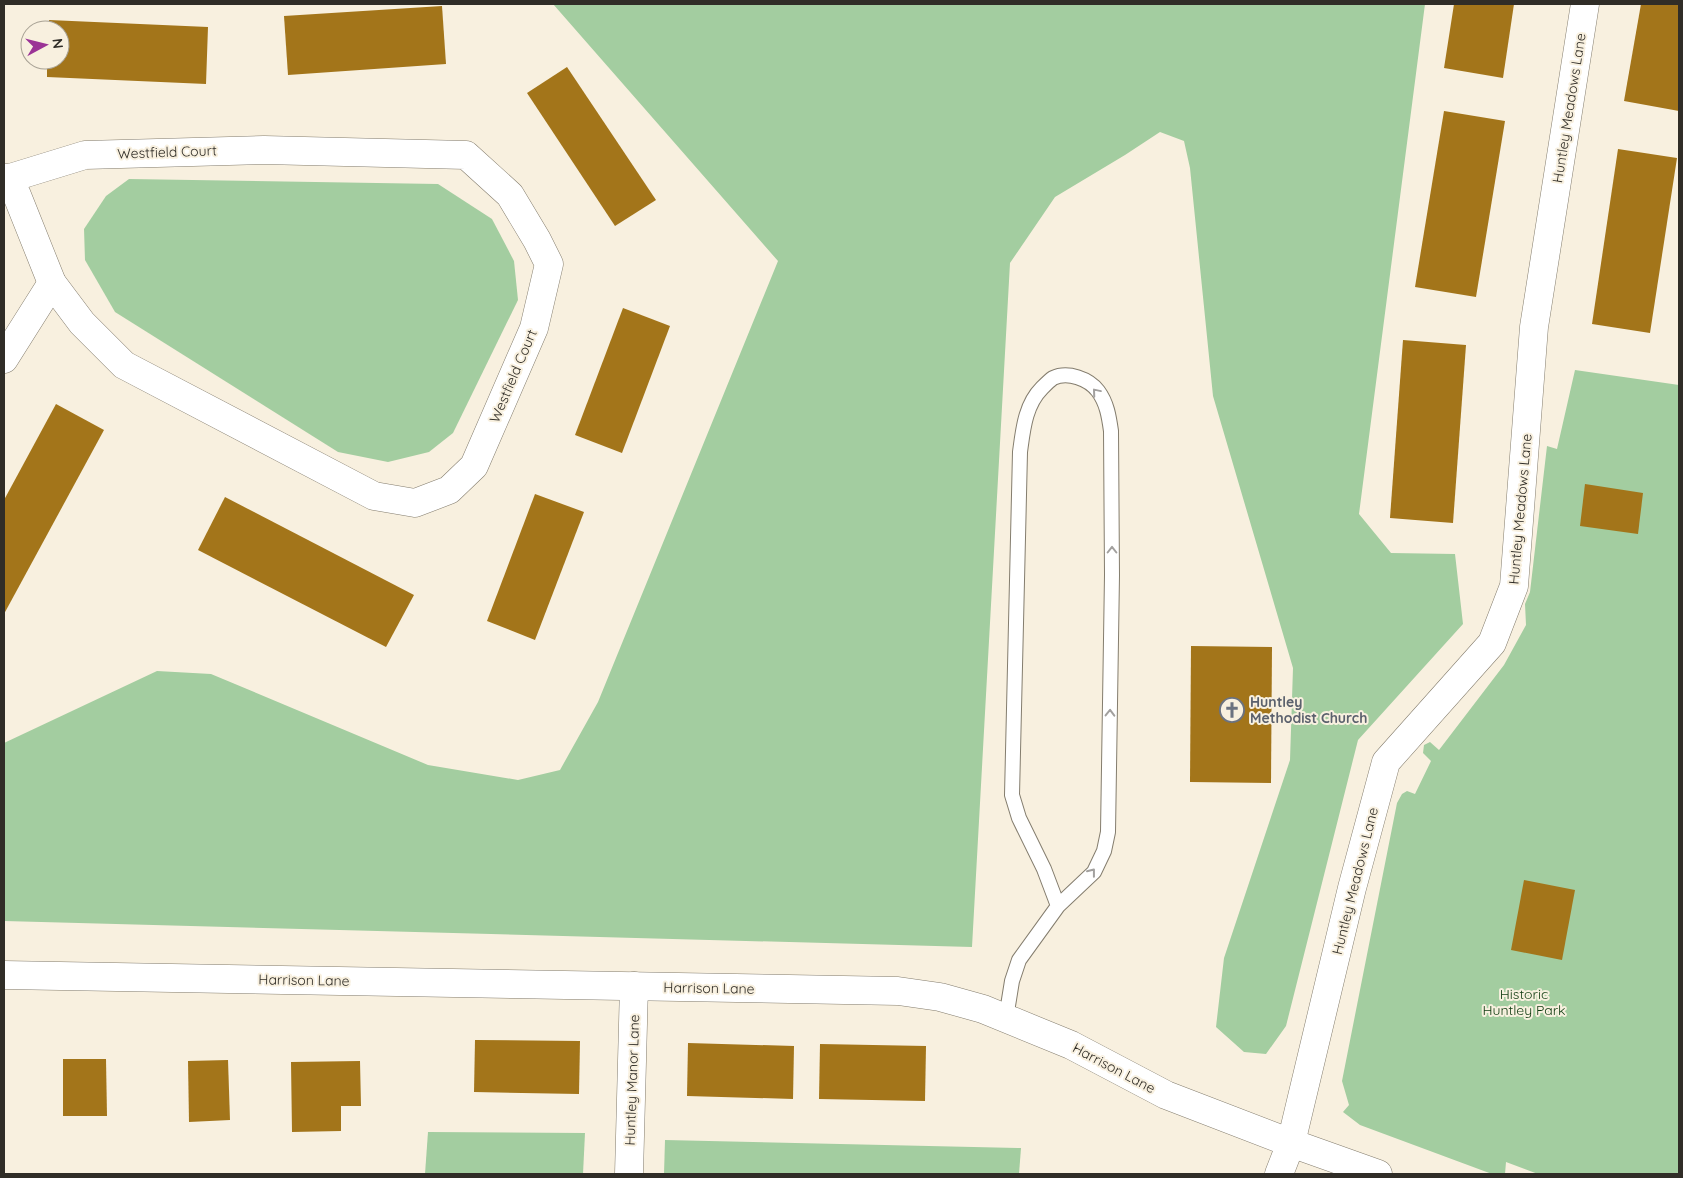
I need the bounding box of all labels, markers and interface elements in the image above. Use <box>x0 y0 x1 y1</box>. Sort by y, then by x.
north arrow <box>20 20 70 70</box>
street label: Huntley Meadows Lane <box>1548 32 1590 184</box>
text: N <box>48 37 67 50</box>
street label: Westfield Court <box>117 141 217 163</box>
street label: Westfield Court <box>485 326 541 425</box>
one-way arrow <box>1093 388 1102 397</box>
street label: Huntley Meadows Lane <box>1504 433 1536 585</box>
one-way arrow <box>1107 546 1117 554</box>
place label: Huntley Methodist Church <box>1250 693 1367 727</box>
church icon: Huntley Methodist Church <box>1219 697 1245 723</box>
one-way arrow <box>1104 709 1115 717</box>
street label: Huntley Meadows Lane <box>1328 805 1382 957</box>
one-way arrow <box>1086 868 1095 877</box>
street label: Harrison Lane <box>258 970 350 990</box>
street label: Harrison Lane <box>663 978 755 998</box>
park label: Historic Huntley Park <box>1482 985 1566 1019</box>
street label: Huntley Manor Lane <box>621 1014 643 1146</box>
street label: Harrison Lane <box>1070 1039 1159 1097</box>

